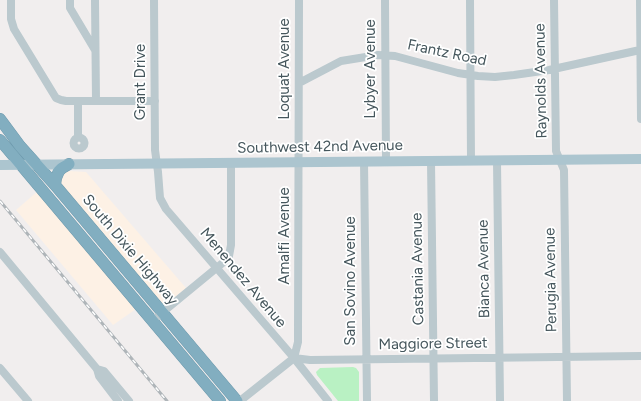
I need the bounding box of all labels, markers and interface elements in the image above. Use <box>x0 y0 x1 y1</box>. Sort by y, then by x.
street label: Loquat Avenue <box>276 18 294 120</box>
street label: Lybyer Avenue <box>362 19 380 119</box>
street label: Raynolds Avenue <box>531 23 551 139</box>
street label: Frantz Road <box>406 36 488 70</box>
street label: Grant Drive <box>132 44 150 120</box>
street label: Southwest 42nd Avenue <box>237 137 403 157</box>
street label: Amalfi Avenue <box>276 187 294 285</box>
street label: South Dixie Highway <box>78 191 182 309</box>
street label: Castania Avenue <box>408 213 428 325</box>
street label: San Sovino Avenue <box>342 216 360 346</box>
street label: Bianca Avenue <box>474 219 494 319</box>
street label: Menendez Avenue <box>196 224 290 332</box>
street label: Perugia Avenue <box>541 228 561 332</box>
street label: Maggiore Street <box>378 334 488 354</box>

